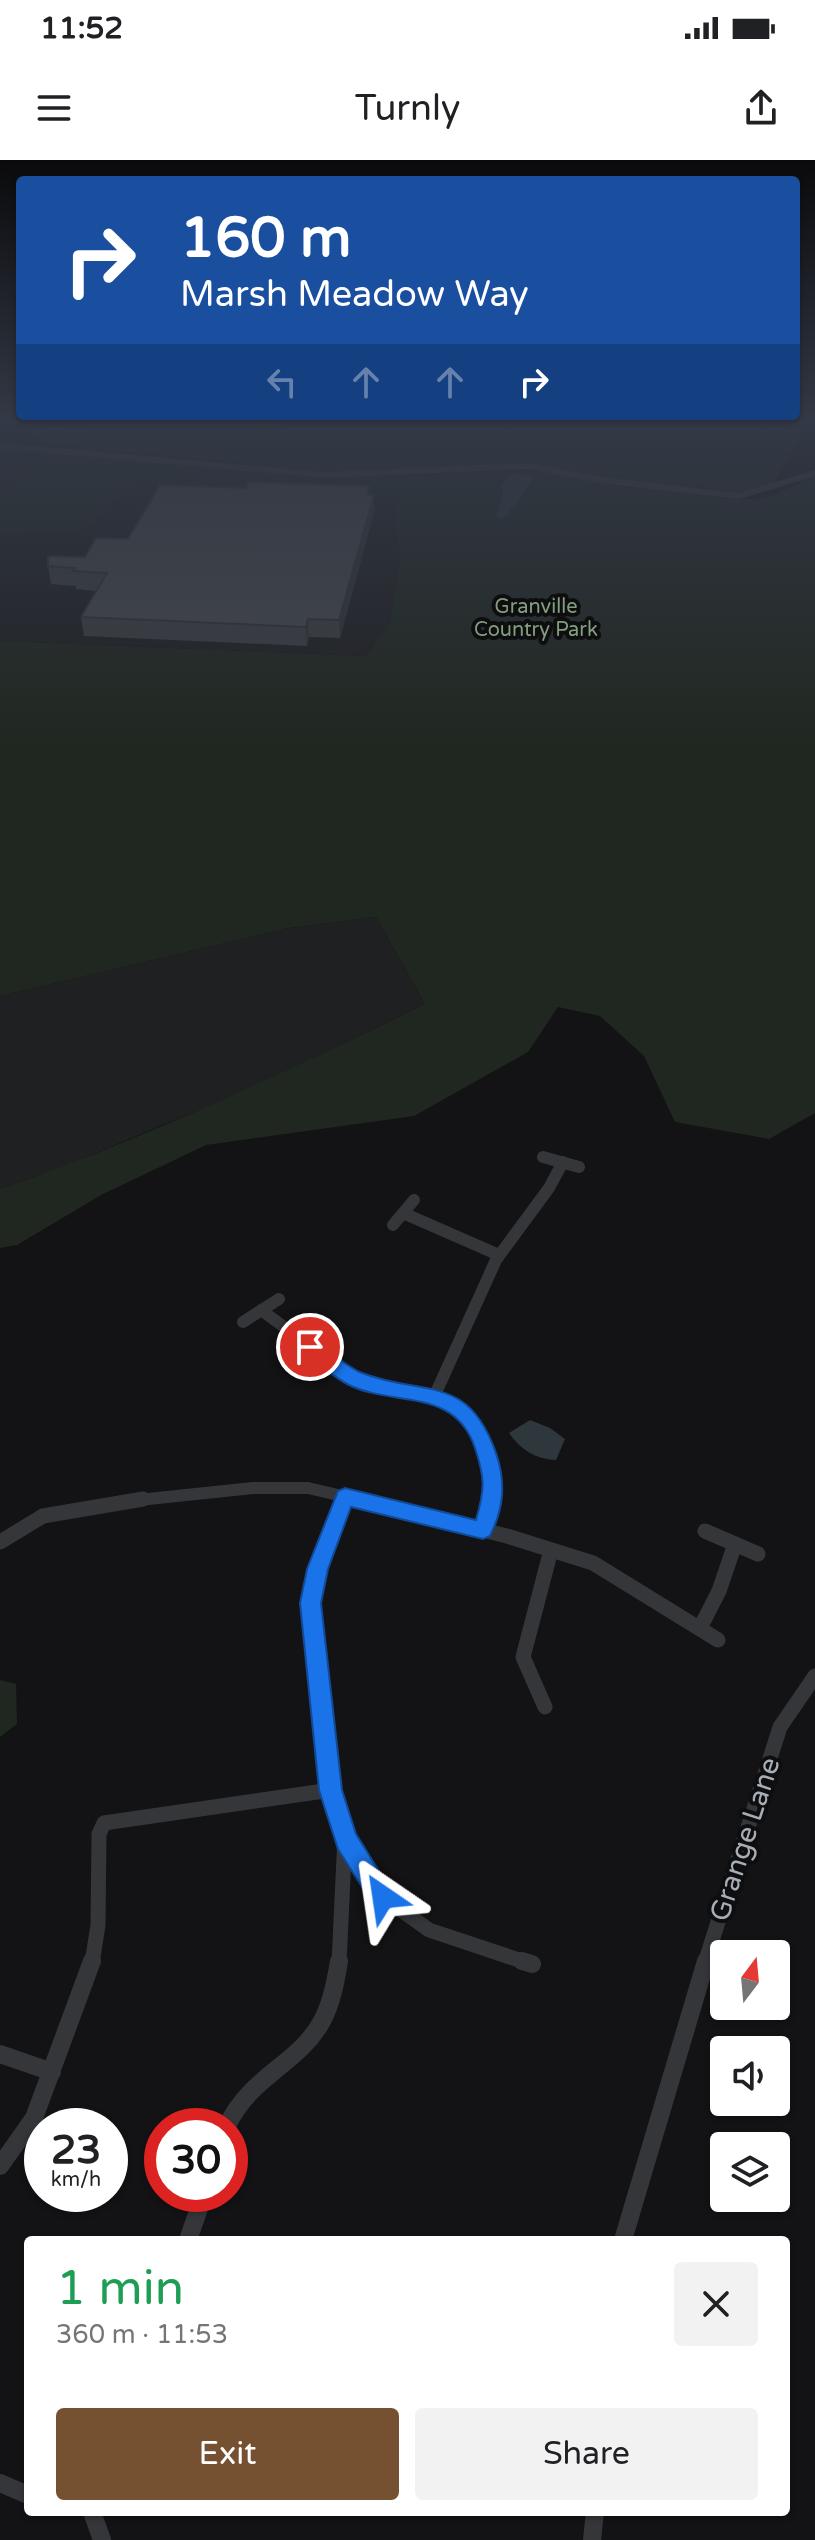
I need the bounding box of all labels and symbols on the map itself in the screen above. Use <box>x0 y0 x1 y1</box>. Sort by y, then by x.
park label: Granville Country Park <box>474 595 598 642</box>
pin <box>276 1313 344 1381</box>
street label: Grange Lane <box>702 1753 787 1926</box>
position arrow <box>341 1855 425 1939</box>
north arrow <box>710 1940 790 2020</box>
speed limit sign: 30 <box>144 2108 248 2212</box>

